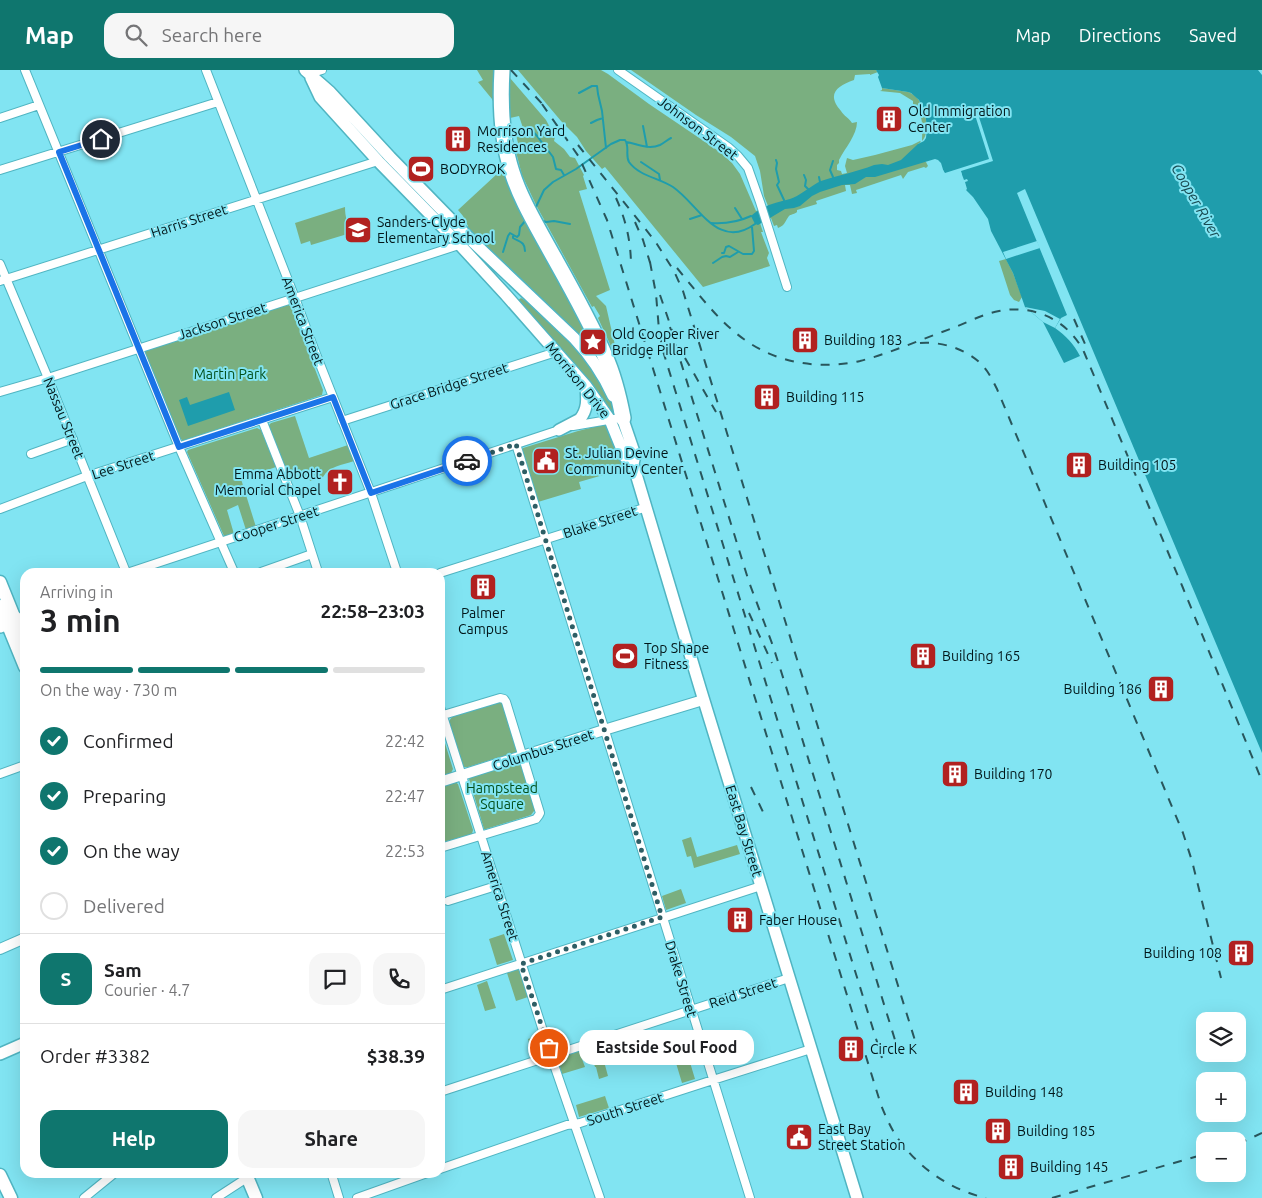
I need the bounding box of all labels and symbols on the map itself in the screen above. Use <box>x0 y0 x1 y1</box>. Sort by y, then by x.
street label: Johnson Street <box>655 93 741 163</box>
place label: Old Immigration Center <box>908 103 1011 135</box>
building icon: Old Immigration Center <box>874 104 904 134</box>
pin <box>80 118 122 160</box>
place label: Morrison Yard Residences <box>477 123 565 155</box>
building icon: Morrison Yard Residences <box>443 124 473 154</box>
sports icon: BODYROK <box>406 154 436 184</box>
water label: Cooper River <box>1168 160 1225 242</box>
place label: BODYROK <box>440 161 506 177</box>
street label: Harris Street <box>149 201 230 241</box>
place label: Sanders-Clyde Elementary School <box>377 214 495 246</box>
school or university icon: Sanders-Clyde Elementary School <box>343 215 373 245</box>
street label: America Street <box>279 274 327 368</box>
street label: Jackson Street <box>176 299 269 343</box>
building icon: Building 183 <box>790 325 820 355</box>
place label: Old Cooper River Bridge Pillar <box>612 326 720 358</box>
place icon: Old Cooper River Bridge Pillar <box>578 327 608 357</box>
place label: Building 183 <box>824 332 902 348</box>
street label: Morrison Drive <box>543 339 613 421</box>
street label: Grace Bridge Street <box>388 359 510 413</box>
park label: Martin Park <box>194 366 266 382</box>
street label: Nassau Street <box>40 375 88 462</box>
building icon: Building 115 <box>752 382 782 412</box>
place label: Building 115 <box>786 389 864 405</box>
courier <box>442 436 492 486</box>
place label: St. Julian Devine Community Center <box>565 445 684 477</box>
public building icon: St. Julian Devine Community Center <box>531 446 561 476</box>
street label: Lee Street <box>90 447 157 483</box>
building icon: Building 105 <box>1064 450 1094 480</box>
place label: Building 105 <box>1098 457 1176 473</box>
place label: Emma Abbott Memorial Chapel <box>215 466 321 498</box>
church icon: Emma Abbott Memorial Chapel <box>325 467 355 497</box>
street label: Blake Street <box>561 502 639 541</box>
street label: Cooper Street <box>231 503 321 545</box>
building icon: Palmer Campus <box>468 572 498 602</box>
place label: Palmer Campus <box>458 605 508 637</box>
place label: Top Shape Fitness <box>644 640 709 672</box>
sports icon: Top Shape Fitness <box>610 641 640 671</box>
building icon: Building 165 <box>908 641 938 671</box>
place label: Building 165 <box>942 648 1020 664</box>
building icon: Building 186 <box>1146 674 1176 704</box>
place label: Building 186 <box>1064 681 1142 697</box>
street label: Columbus Street <box>491 726 596 774</box>
building icon: Building 170 <box>940 759 970 789</box>
place label: Building 170 <box>974 766 1053 782</box>
park label: Hampstead Square <box>466 780 538 812</box>
street label: East Bay Street <box>722 783 766 879</box>
street label: America Street <box>478 849 522 943</box>
building icon: Faber House <box>725 905 755 935</box>
place label: Faber House <box>759 912 837 928</box>
building icon: Building 108 <box>1226 938 1256 968</box>
street label: Drake Street <box>662 939 700 1020</box>
place label: Building 108 <box>1144 945 1222 961</box>
street label: Reid Street <box>707 974 779 1011</box>
pin <box>528 1027 570 1069</box>
callout: Eastside Soul Food <box>579 1030 754 1066</box>
building icon: Circle K <box>836 1034 866 1064</box>
place label: Circle K <box>870 1041 917 1057</box>
building icon: Building 148 <box>951 1077 981 1107</box>
place label: Building 148 <box>985 1084 1064 1100</box>
street label: South Street <box>585 1089 666 1129</box>
building icon: Building 185 <box>983 1116 1013 1146</box>
place label: East Bay Street Station <box>818 1121 905 1153</box>
public building icon: East Bay Street Station <box>784 1122 814 1152</box>
place label: Building 185 <box>1017 1123 1095 1139</box>
building icon: Building 145 <box>996 1152 1026 1182</box>
place label: Building 145 <box>1030 1159 1108 1175</box>

